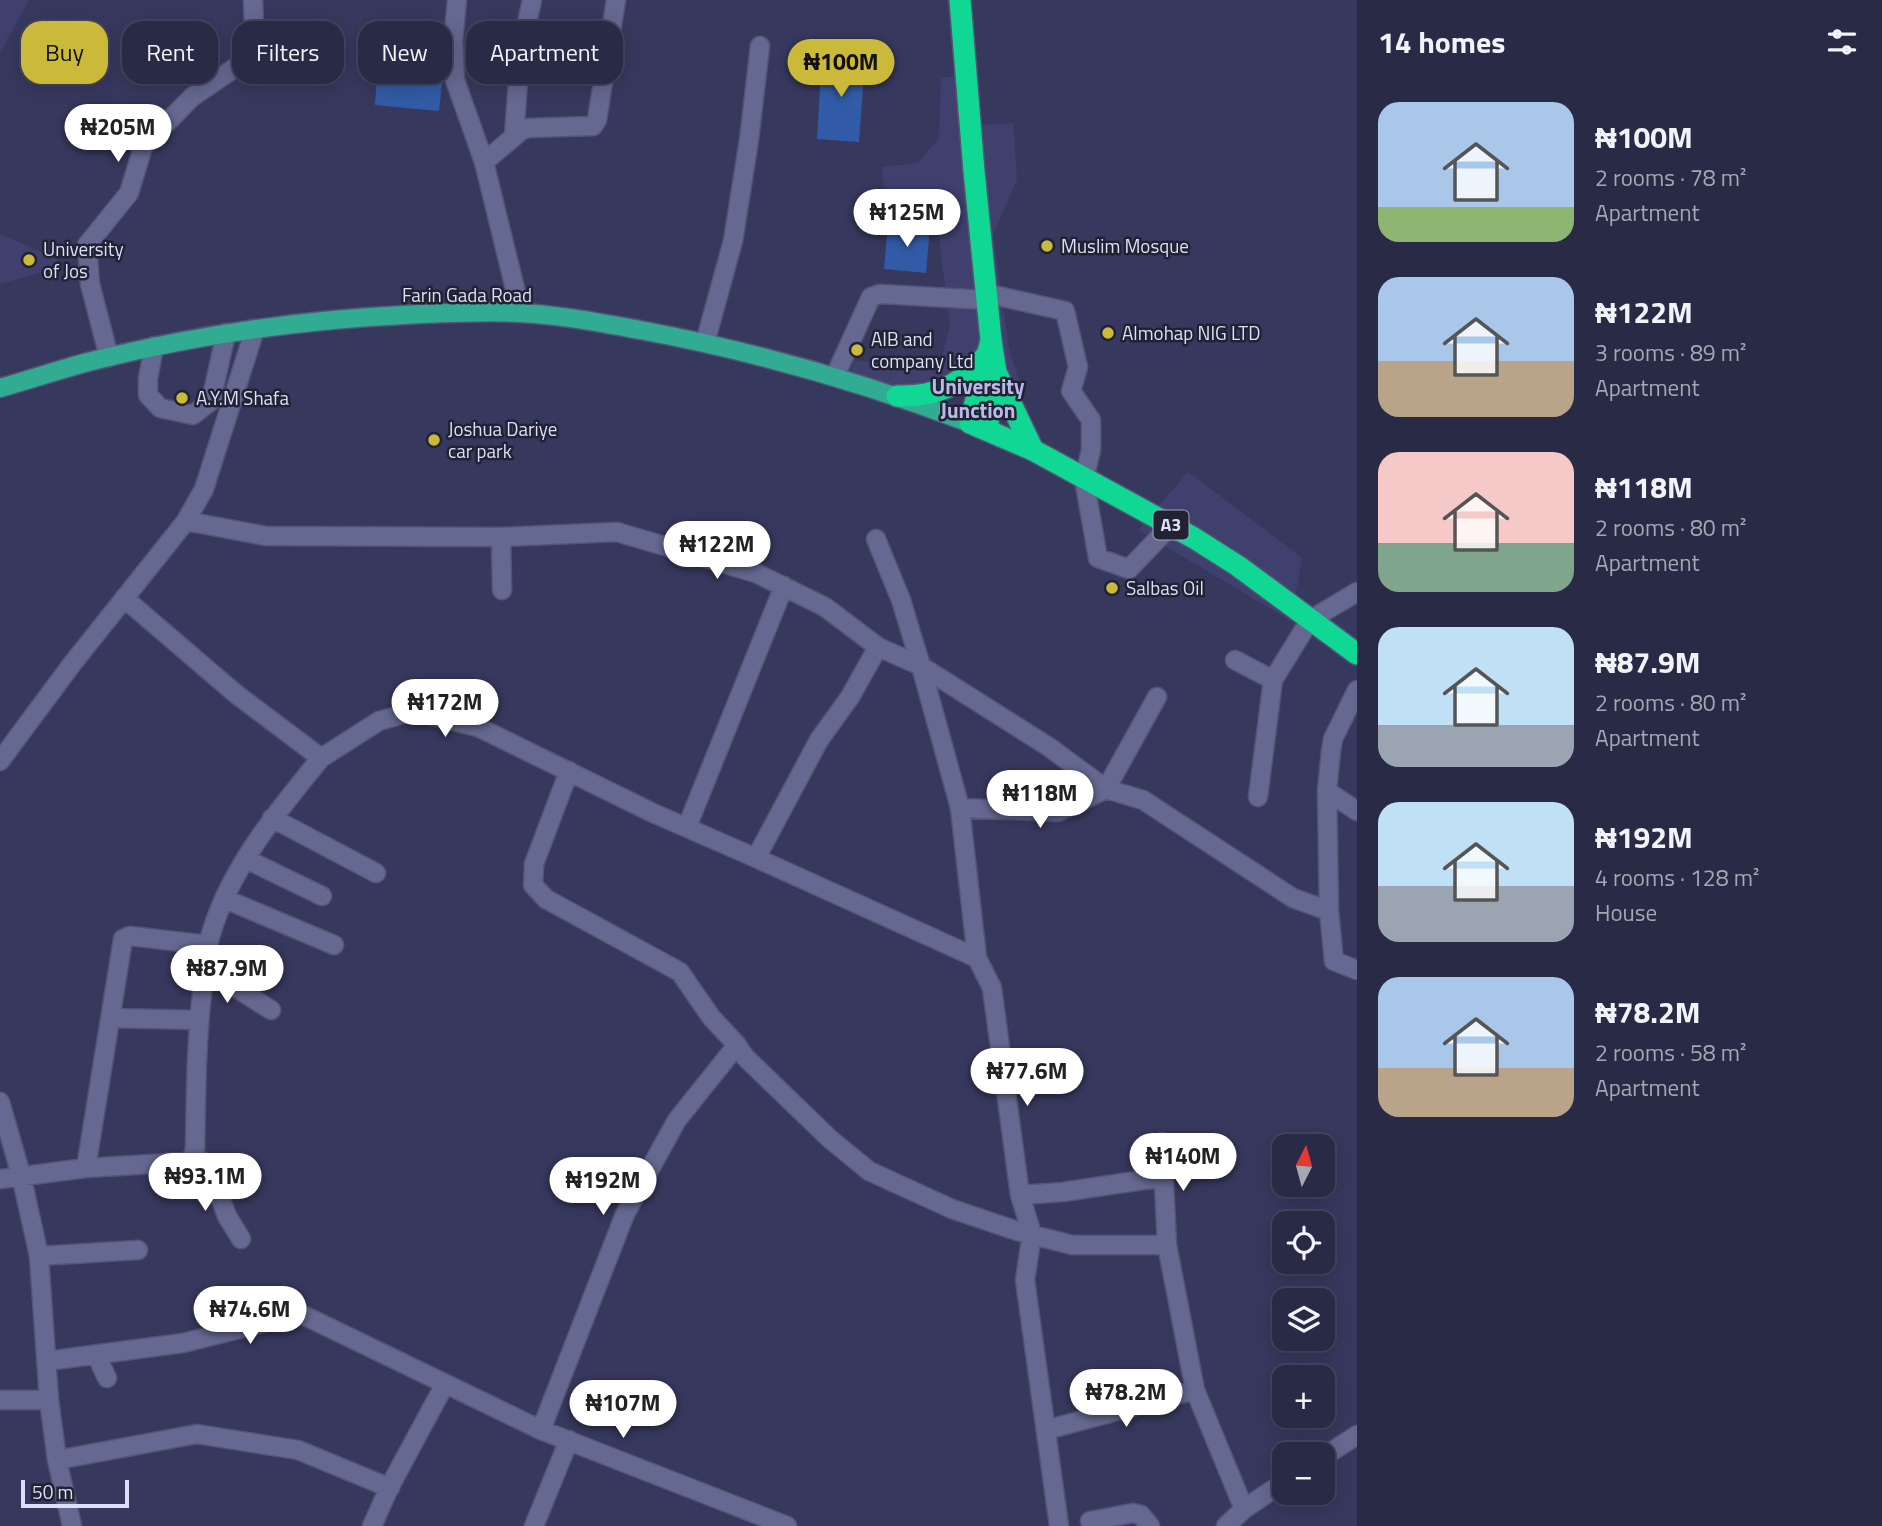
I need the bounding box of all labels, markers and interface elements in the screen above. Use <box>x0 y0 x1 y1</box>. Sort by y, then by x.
text: 14 homes <box>1378 19 1505 65</box>
chip: Buy <box>21 21 108 84</box>
chip: Rent <box>122 21 218 84</box>
chip: Filters <box>232 21 344 84</box>
chip: New <box>358 21 452 84</box>
chip: Apartment <box>466 21 623 84</box>
icon: filters <box>1823 23 1861 61</box>
pin: ₦100M <box>792 40 890 99</box>
text: ₦100M <box>804 44 878 79</box>
pin: ₦205M <box>69 104 167 164</box>
text: ₦205M <box>81 109 155 144</box>
text: ₦100M <box>1595 114 1693 160</box>
icon: home <box>1434 130 1518 214</box>
text: 2 rooms · 78 m² <box>1595 160 1746 195</box>
pin: ₦125M <box>858 190 956 249</box>
text: ₦125M <box>870 194 944 229</box>
text: Apartment <box>1595 195 1700 230</box>
place label: Muslim Mosque <box>1061 231 1189 260</box>
place label: University of Jos <box>43 234 124 285</box>
marker: Muslim Mosque <box>1039 238 1055 254</box>
marker: University of Jos <box>21 252 37 268</box>
street label: Farin Gada Road <box>402 280 532 309</box>
text: ₦122M <box>1595 289 1693 335</box>
icon: home <box>1434 305 1518 389</box>
place label: Almohap NIG LTD <box>1122 318 1261 347</box>
place label: AIB and company Ltd <box>871 324 974 375</box>
marker: Almohap NIG LTD <box>1100 325 1116 341</box>
text: 3 rooms · 89 m² <box>1595 335 1746 370</box>
marker: AIB and company Ltd <box>849 342 865 358</box>
district label: University Junction <box>932 370 1025 426</box>
text: Apartment <box>1595 370 1700 405</box>
place label: A.Y.M Shafa <box>196 383 289 412</box>
marker: A.Y.M Shafa <box>174 390 190 406</box>
place label: Joshua Dariye car park <box>448 414 557 465</box>
marker: Joshua Dariye car park <box>426 432 442 448</box>
text: ₦118M <box>1595 464 1693 510</box>
icon: home <box>1434 480 1518 564</box>
road number: A3 <box>1154 510 1188 540</box>
text: 2 rooms · 80 m² <box>1595 510 1746 545</box>
pin: ₦122M <box>668 522 766 581</box>
text: ₦122M <box>680 526 754 561</box>
text: Apartment <box>1595 545 1700 580</box>
place label: Salbas Oil <box>1126 573 1204 602</box>
marker: Salbas Oil <box>1104 580 1120 596</box>
text: ₦87.9M <box>1595 639 1701 685</box>
icon: home <box>1434 655 1518 739</box>
pin: ₦172M <box>396 680 494 739</box>
text: ₦172M <box>408 684 482 719</box>
text: 2 rooms · 80 m² <box>1595 685 1746 720</box>
text: Apartment <box>1595 720 1700 755</box>
pin: ₦118M <box>991 770 1089 830</box>
text: ₦118M <box>1003 775 1077 810</box>
text: ₦192M <box>1595 814 1693 860</box>
icon: home <box>1434 830 1518 914</box>
text: 4 rooms · 128 m² <box>1595 860 1759 895</box>
text: House <box>1595 895 1657 930</box>
pin: ₦87.9M <box>170 946 284 1005</box>
text: ₦87.9M <box>187 950 267 985</box>
text: ₦78.2M <box>1595 989 1701 1035</box>
icon: home <box>1434 1005 1518 1089</box>
text: 2 rooms · 58 m² <box>1595 1035 1746 1070</box>
pin: ₦77.6M <box>970 1048 1084 1108</box>
text: ₦77.6M <box>987 1053 1067 1088</box>
text: Apartment <box>1595 1070 1700 1105</box>
pin: ₦140M <box>1134 1134 1232 1193</box>
north arrow <box>1272 1134 1335 1197</box>
map controls <box>1272 1134 1335 1505</box>
text: ₦140M <box>1146 1138 1220 1173</box>
pin: ₦93.1M <box>148 1154 262 1213</box>
text: ₦93.1M <box>165 1158 245 1193</box>
pin: ₦192M <box>554 1158 652 1217</box>
text: ₦192M <box>566 1162 640 1197</box>
button: locate <box>1272 1211 1335 1274</box>
pin: ₦74.6M <box>193 1286 307 1346</box>
button: layers <box>1272 1288 1335 1351</box>
text: ₦74.6M <box>210 1291 290 1326</box>
button: + <box>1272 1365 1335 1428</box>
pin: ₦78.2M <box>1069 1370 1183 1429</box>
text: ₦78.2M <box>1086 1374 1166 1409</box>
pin: ₦107M <box>574 1380 672 1440</box>
text: ₦107M <box>586 1385 660 1420</box>
button: − <box>1272 1442 1335 1505</box>
scale bar <box>21 1477 130 1509</box>
text: 50 m <box>32 1477 73 1506</box>

